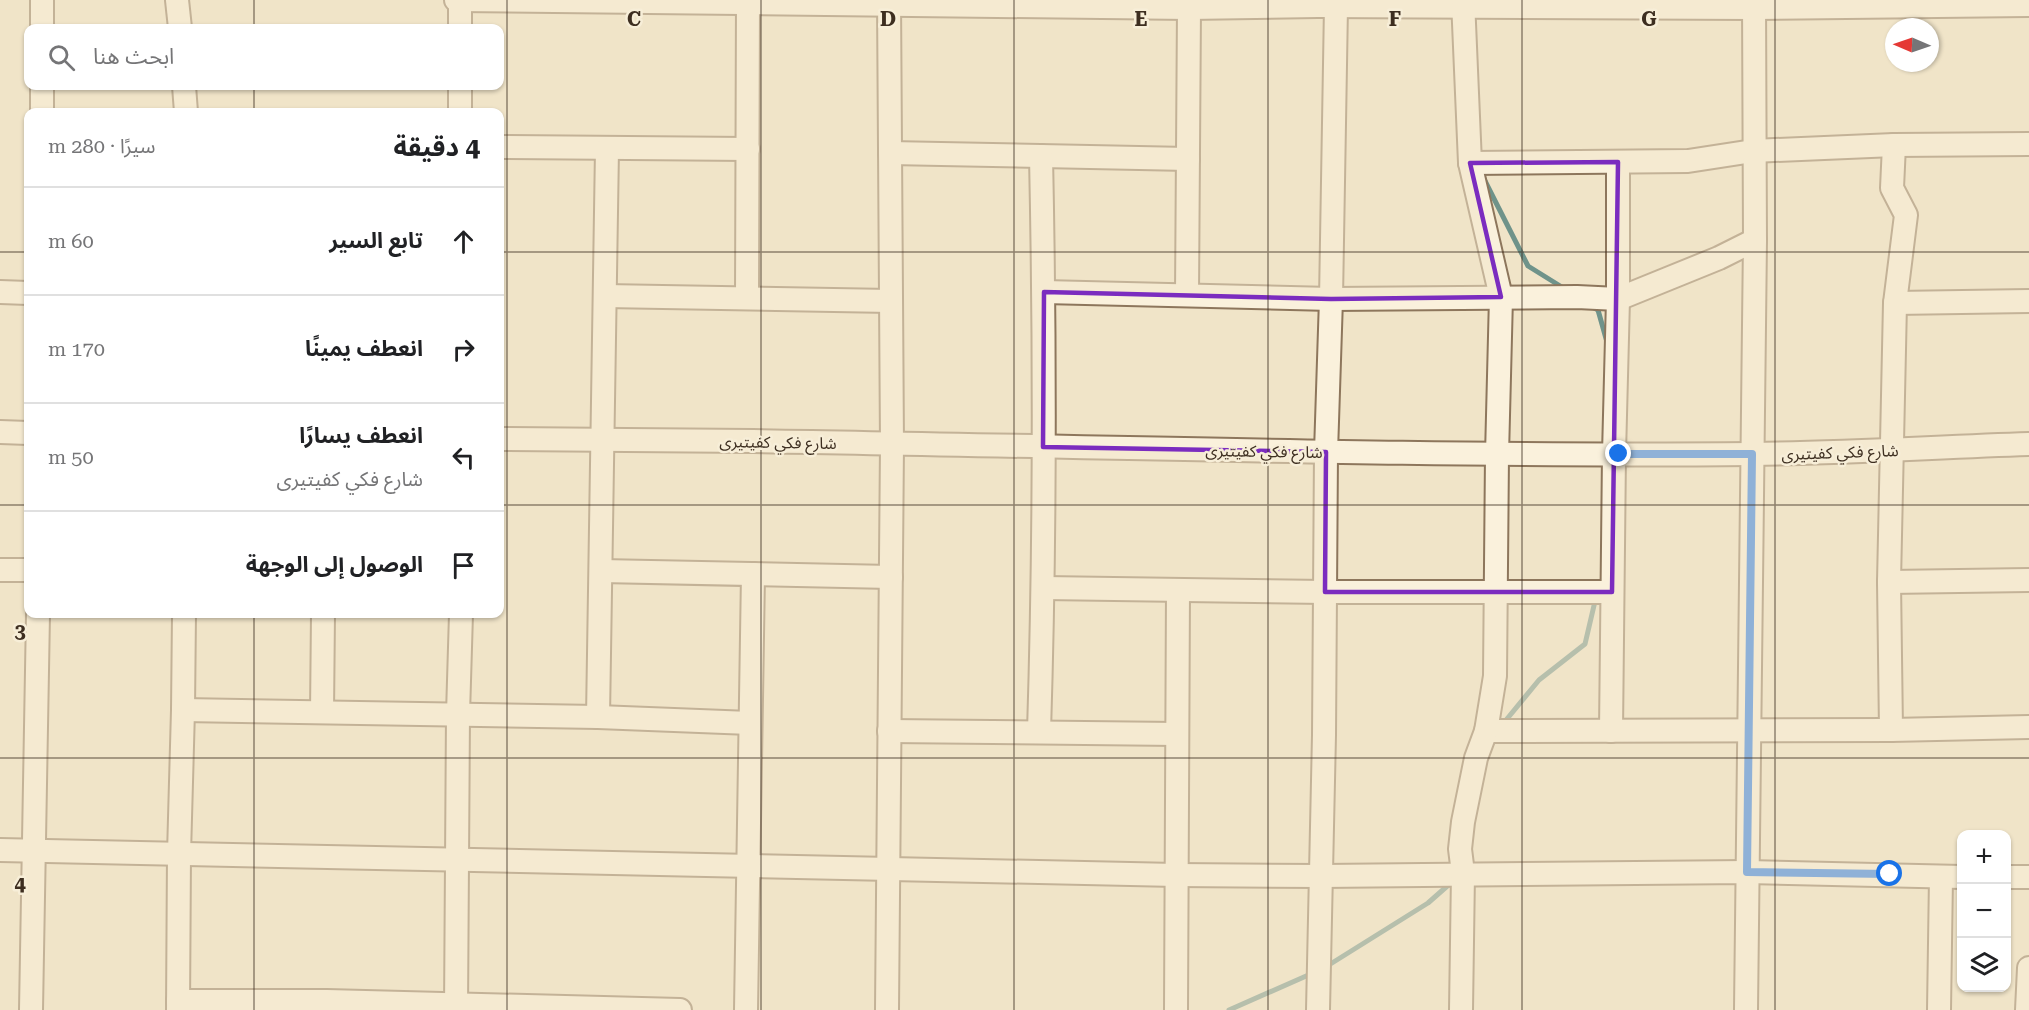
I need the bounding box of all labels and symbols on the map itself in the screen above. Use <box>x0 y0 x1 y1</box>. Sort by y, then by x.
text: C <box>627 7 641 31</box>
text: D <box>880 7 896 31</box>
text: E <box>1135 7 1148 31</box>
text: F <box>1389 7 1401 31</box>
text: G <box>1641 7 1657 31</box>
north arrow <box>1885 18 1939 72</box>
street label: شارع فكي كفيتيرى <box>719 432 837 456</box>
route end <box>1605 440 1631 466</box>
street label: شارع فكي كفيتيرى <box>1205 441 1323 465</box>
street label: شارع فكي كفيتيرى <box>1781 441 1899 467</box>
text: 3 <box>14 619 26 643</box>
route start <box>1876 860 1902 886</box>
text: 4 <box>14 872 26 896</box>

